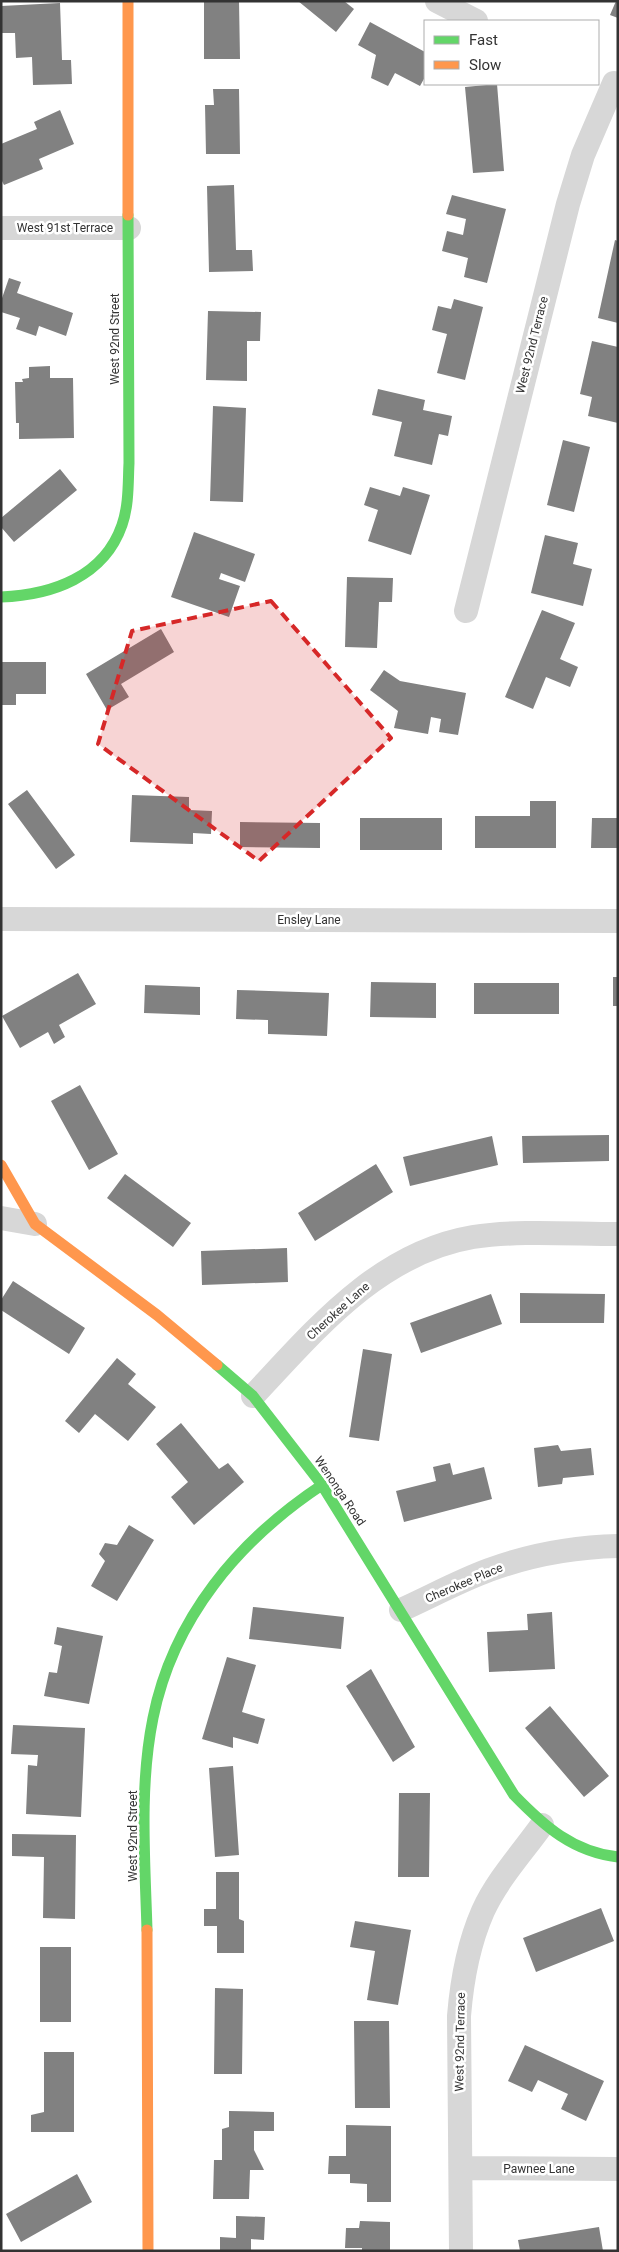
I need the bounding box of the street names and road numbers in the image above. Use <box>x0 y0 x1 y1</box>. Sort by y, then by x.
street label: West 91st Terrace <box>17 221 113 235</box>
street label: West 92nd Street <box>108 293 122 385</box>
street label: West 92nd Terrace <box>513 295 551 395</box>
street label: Ensley Lane <box>277 913 341 927</box>
street label: Cherokee Lane <box>304 1279 372 1343</box>
street label: Wenonga Road <box>312 1454 368 1528</box>
street label: Cherokee Place <box>423 1560 505 1606</box>
street label: West 92nd Street <box>126 1790 140 1882</box>
street label: West 92nd Terrace <box>452 1992 468 2092</box>
street label: Pawnee Lane <box>503 2162 575 2176</box>

